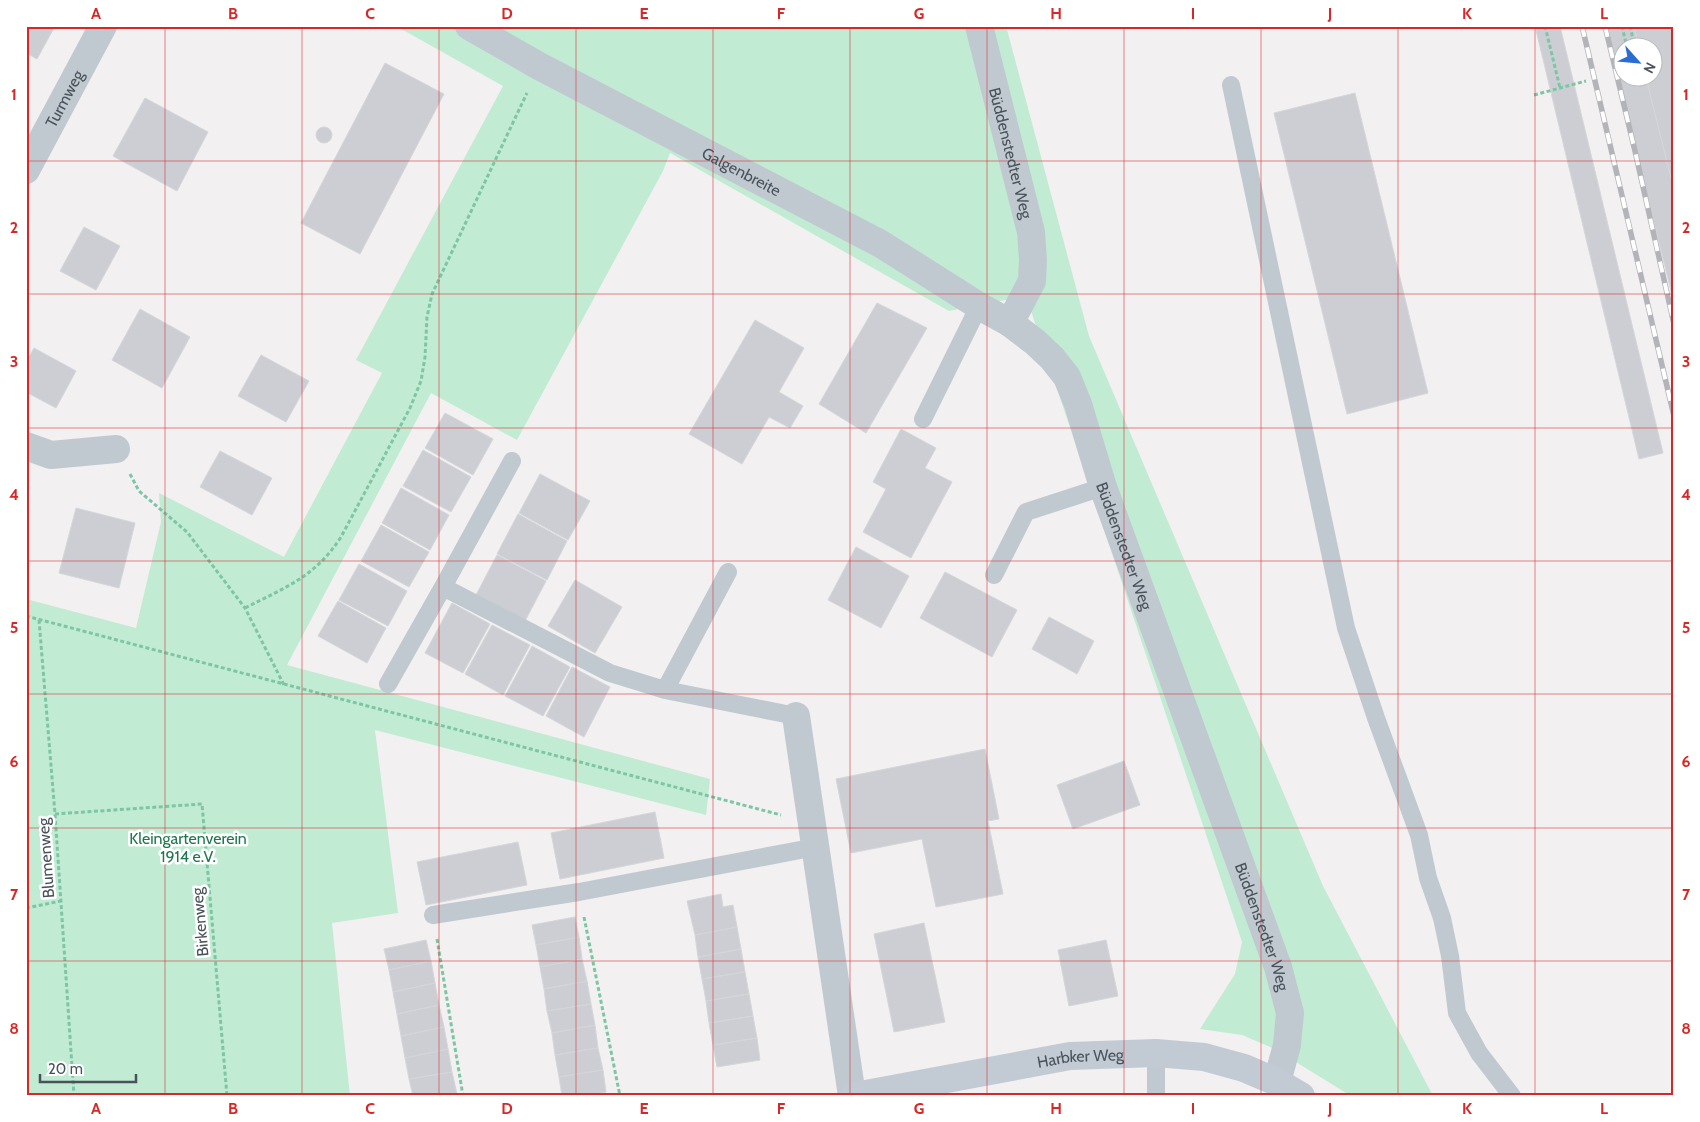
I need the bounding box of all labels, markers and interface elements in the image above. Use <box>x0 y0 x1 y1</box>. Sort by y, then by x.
text: A <box>91 4 101 23</box>
text: B <box>228 4 238 23</box>
text: C <box>365 4 375 23</box>
text: D <box>501 4 513 23</box>
text: E <box>639 4 649 23</box>
text: F <box>777 4 786 23</box>
text: G <box>914 4 924 23</box>
text: H <box>1050 4 1062 23</box>
text: I <box>1191 4 1195 23</box>
text: J <box>1327 4 1332 23</box>
text: K <box>1462 4 1472 23</box>
text: L <box>1600 4 1608 23</box>
north arrow <box>1612 38 1662 88</box>
text: N <box>1639 59 1660 76</box>
street label: Turmweg <box>41 66 88 130</box>
text: 1 <box>11 85 17 104</box>
street label: Büddenstedter Weg <box>985 85 1037 222</box>
text: 1 <box>1683 85 1689 104</box>
street label: Galgenbreite <box>699 143 784 200</box>
text: 2 <box>10 218 18 237</box>
text: 2 <box>1682 218 1690 237</box>
text: 3 <box>10 352 18 371</box>
text: 3 <box>1682 352 1690 371</box>
street label: Büddenstedter Weg <box>1092 479 1157 613</box>
text: 4 <box>9 485 19 504</box>
text: 4 <box>1681 485 1691 504</box>
text: 5 <box>10 618 18 637</box>
text: 5 <box>1682 618 1690 637</box>
text: 6 <box>10 752 19 771</box>
text: 6 <box>1682 752 1691 771</box>
street label: Blumenweg <box>34 816 58 899</box>
park label: Kleingartenverein 1914 e.V. <box>129 829 247 866</box>
street label: Büddenstedter Weg <box>1231 860 1294 994</box>
text: 7 <box>10 885 19 904</box>
text: 7 <box>1682 885 1691 904</box>
street label: Birkenweg <box>187 886 212 957</box>
text: 8 <box>9 1019 19 1038</box>
text: 8 <box>1681 1019 1691 1038</box>
street label: Harbker Weg <box>1036 1045 1125 1071</box>
scale bar <box>40 1052 136 1084</box>
text: 20 m <box>48 1060 83 1078</box>
text: A <box>91 1099 101 1118</box>
text: B <box>228 1099 238 1118</box>
text: C <box>365 1099 375 1118</box>
text: D <box>501 1099 513 1118</box>
text: E <box>639 1099 649 1118</box>
text: F <box>777 1099 786 1118</box>
text: G <box>914 1099 924 1118</box>
text: H <box>1050 1099 1062 1118</box>
text: I <box>1191 1099 1195 1118</box>
text: J <box>1327 1099 1332 1118</box>
text: K <box>1462 1099 1472 1118</box>
text: L <box>1600 1099 1608 1118</box>

